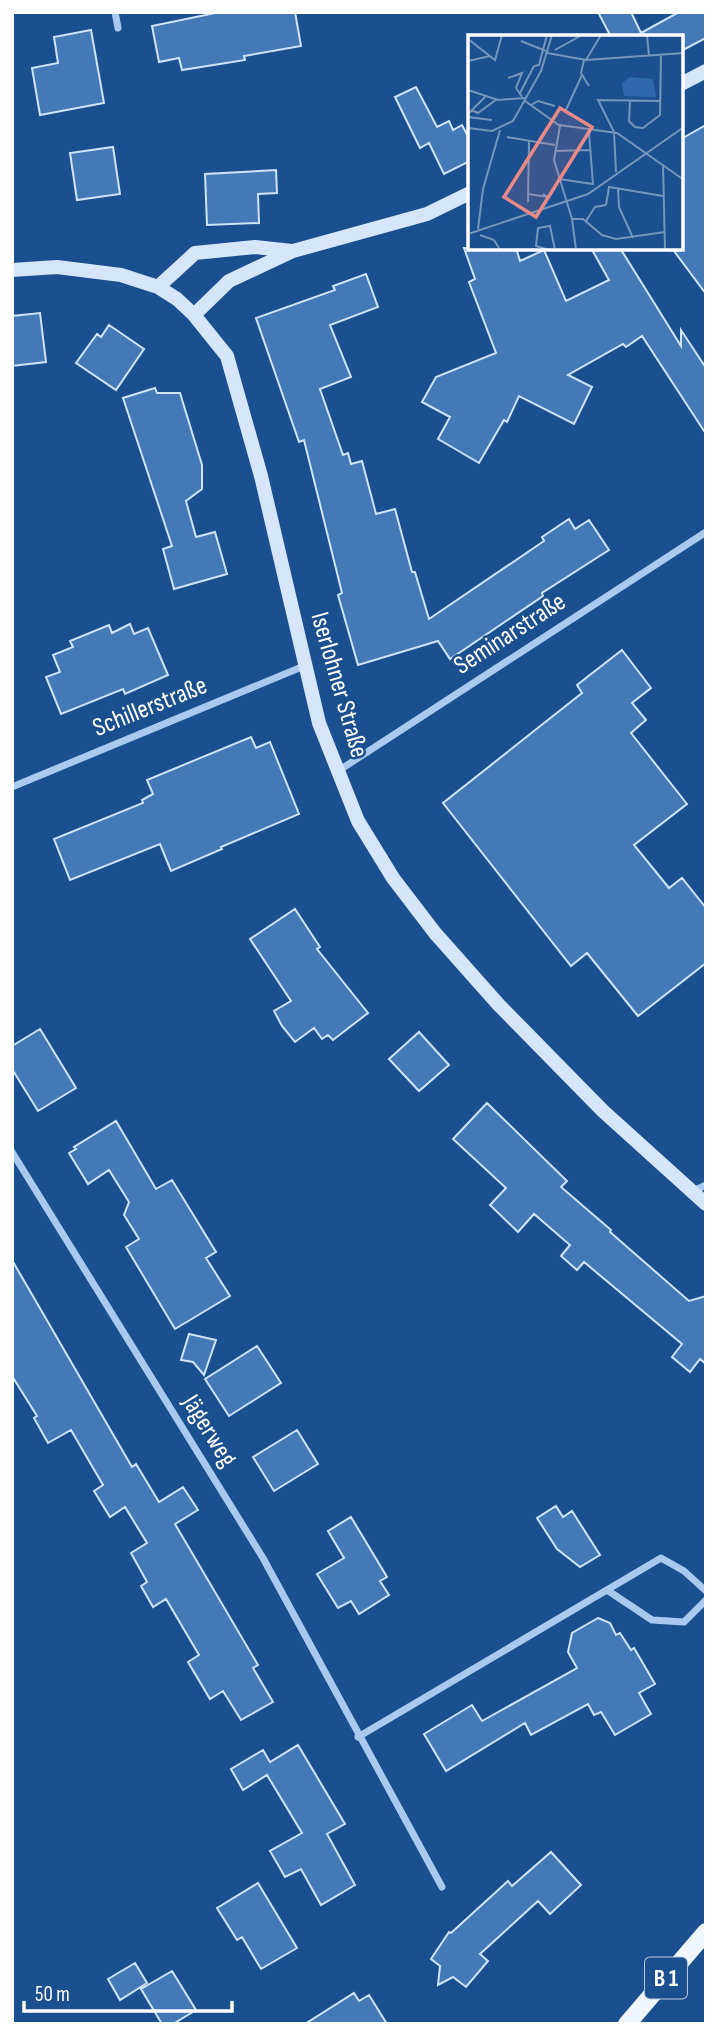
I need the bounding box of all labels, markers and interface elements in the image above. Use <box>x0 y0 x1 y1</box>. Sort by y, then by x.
inset map <box>468 35 683 250</box>
street label: Seminarstraße <box>448 586 572 682</box>
street label: Iserlohner Straße <box>303 609 375 761</box>
street label: Schillerstraße <box>88 670 212 744</box>
street label: Jägerweg <box>174 1388 243 1473</box>
road number: B 1 <box>645 1957 687 1998</box>
scale bar <box>24 1969 233 2013</box>
text: 50 m <box>35 1982 70 2007</box>

